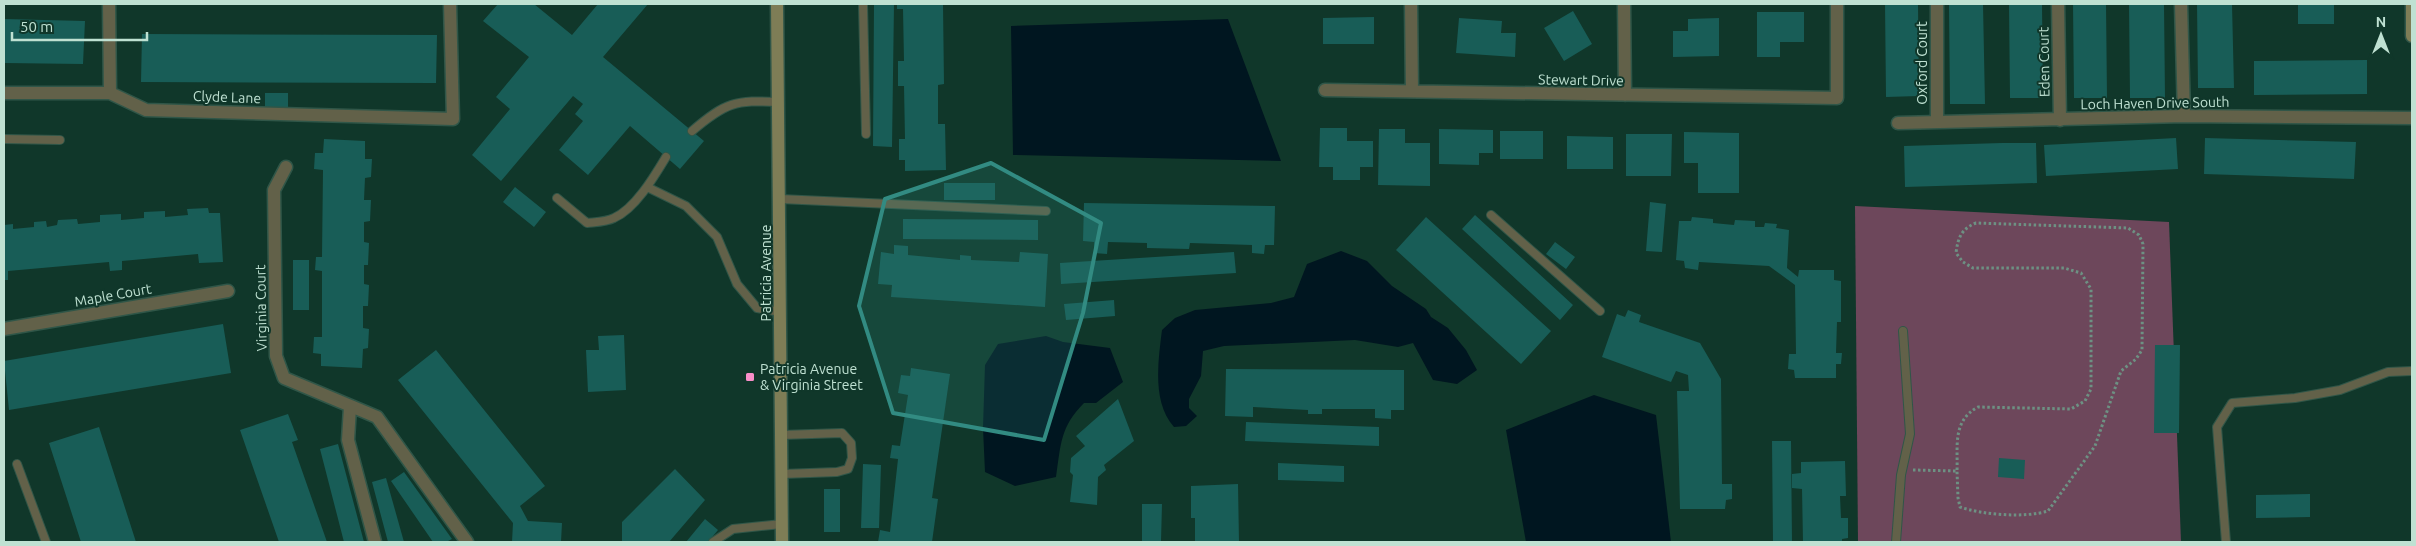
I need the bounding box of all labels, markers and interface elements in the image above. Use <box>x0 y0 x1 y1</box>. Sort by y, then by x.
scale bar <box>12 10 148 42</box>
north arrow <box>2356 10 2406 60</box>
text: N <box>2376 14 2386 30</box>
text: 50 m <box>20 18 53 35</box>
street label: Oxford Court <box>1914 21 1930 105</box>
street label: Eden Court <box>2035 26 2053 97</box>
street label: Stewart Drive <box>1538 71 1624 89</box>
street label: Clyde Lane <box>193 88 261 106</box>
street label: Loch Haven Drive South <box>2080 94 2230 112</box>
street label: Patricia Avenue <box>758 224 774 322</box>
street label: Virginia Court <box>252 264 270 352</box>
street label: Maple Court <box>73 280 153 310</box>
place label: Patricia Avenue & Virginia Street <box>760 361 863 393</box>
marker: Patricia Avenue & Virginia Street <box>744 371 756 383</box>

